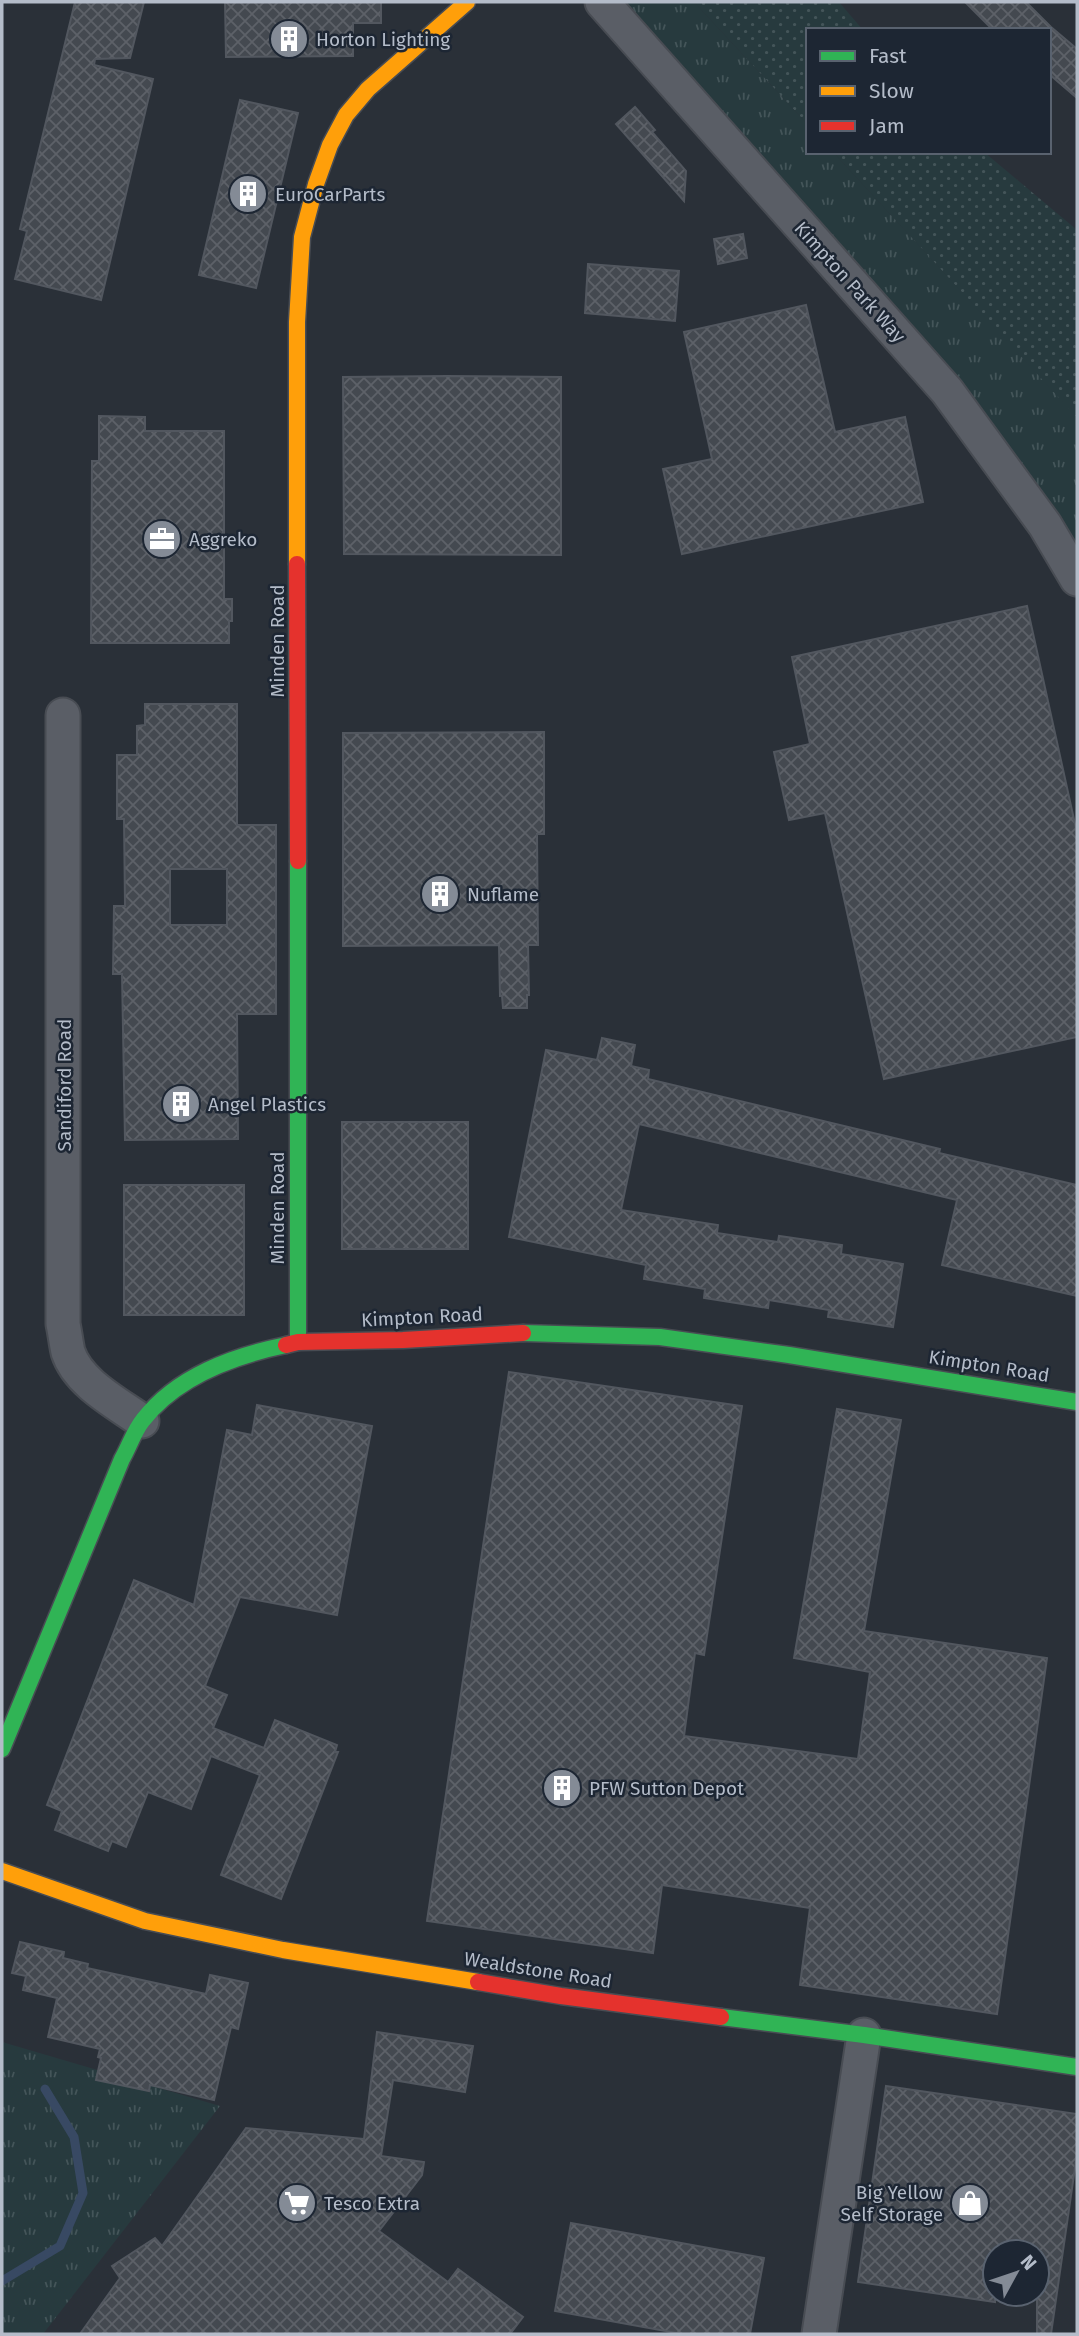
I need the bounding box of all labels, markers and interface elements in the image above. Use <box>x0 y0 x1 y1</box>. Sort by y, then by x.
building icon: Horton Lighting <box>268 18 310 60</box>
place label: Horton Lighting <box>316 28 450 51</box>
legend <box>806 28 1051 154</box>
text: Fast <box>869 43 907 69</box>
text: Slow <box>869 78 914 104</box>
text: Jam <box>869 113 905 139</box>
building icon: EuroCarParts <box>227 173 269 215</box>
place label: EuroCarParts <box>275 183 385 206</box>
street label: Kimpton Park Way <box>790 217 911 348</box>
office icon: Aggreko <box>141 518 183 560</box>
place label: Aggreko <box>189 528 257 551</box>
street label: Minden Road <box>266 585 289 697</box>
building icon: Nuflame <box>419 873 461 915</box>
place label: Nuflame <box>467 883 539 906</box>
street label: Sandiford Road <box>53 1019 76 1151</box>
building icon: Angel Plastics <box>160 1083 202 1125</box>
place label: Angel Plastics <box>208 1093 326 1116</box>
street label: Minden Road <box>266 1152 289 1264</box>
street label: Kimpton Road <box>361 1302 483 1332</box>
street label: Kimpton Road <box>927 1345 1051 1387</box>
building icon: PFW Sutton Depot <box>541 1767 583 1809</box>
place label: PFW Sutton Depot <box>589 1777 744 1800</box>
street label: Wealdstone Road <box>462 1947 614 1993</box>
place label: Big Yellow Self Storage <box>841 2181 943 2226</box>
supermarket icon: Tesco Extra <box>276 2182 318 2224</box>
shop icon: Big Yellow Self Storage <box>949 2182 991 2224</box>
place label: Tesco Extra <box>324 2192 420 2215</box>
north arrow <box>981 2238 1051 2308</box>
text: N <box>1016 2250 1042 2275</box>

